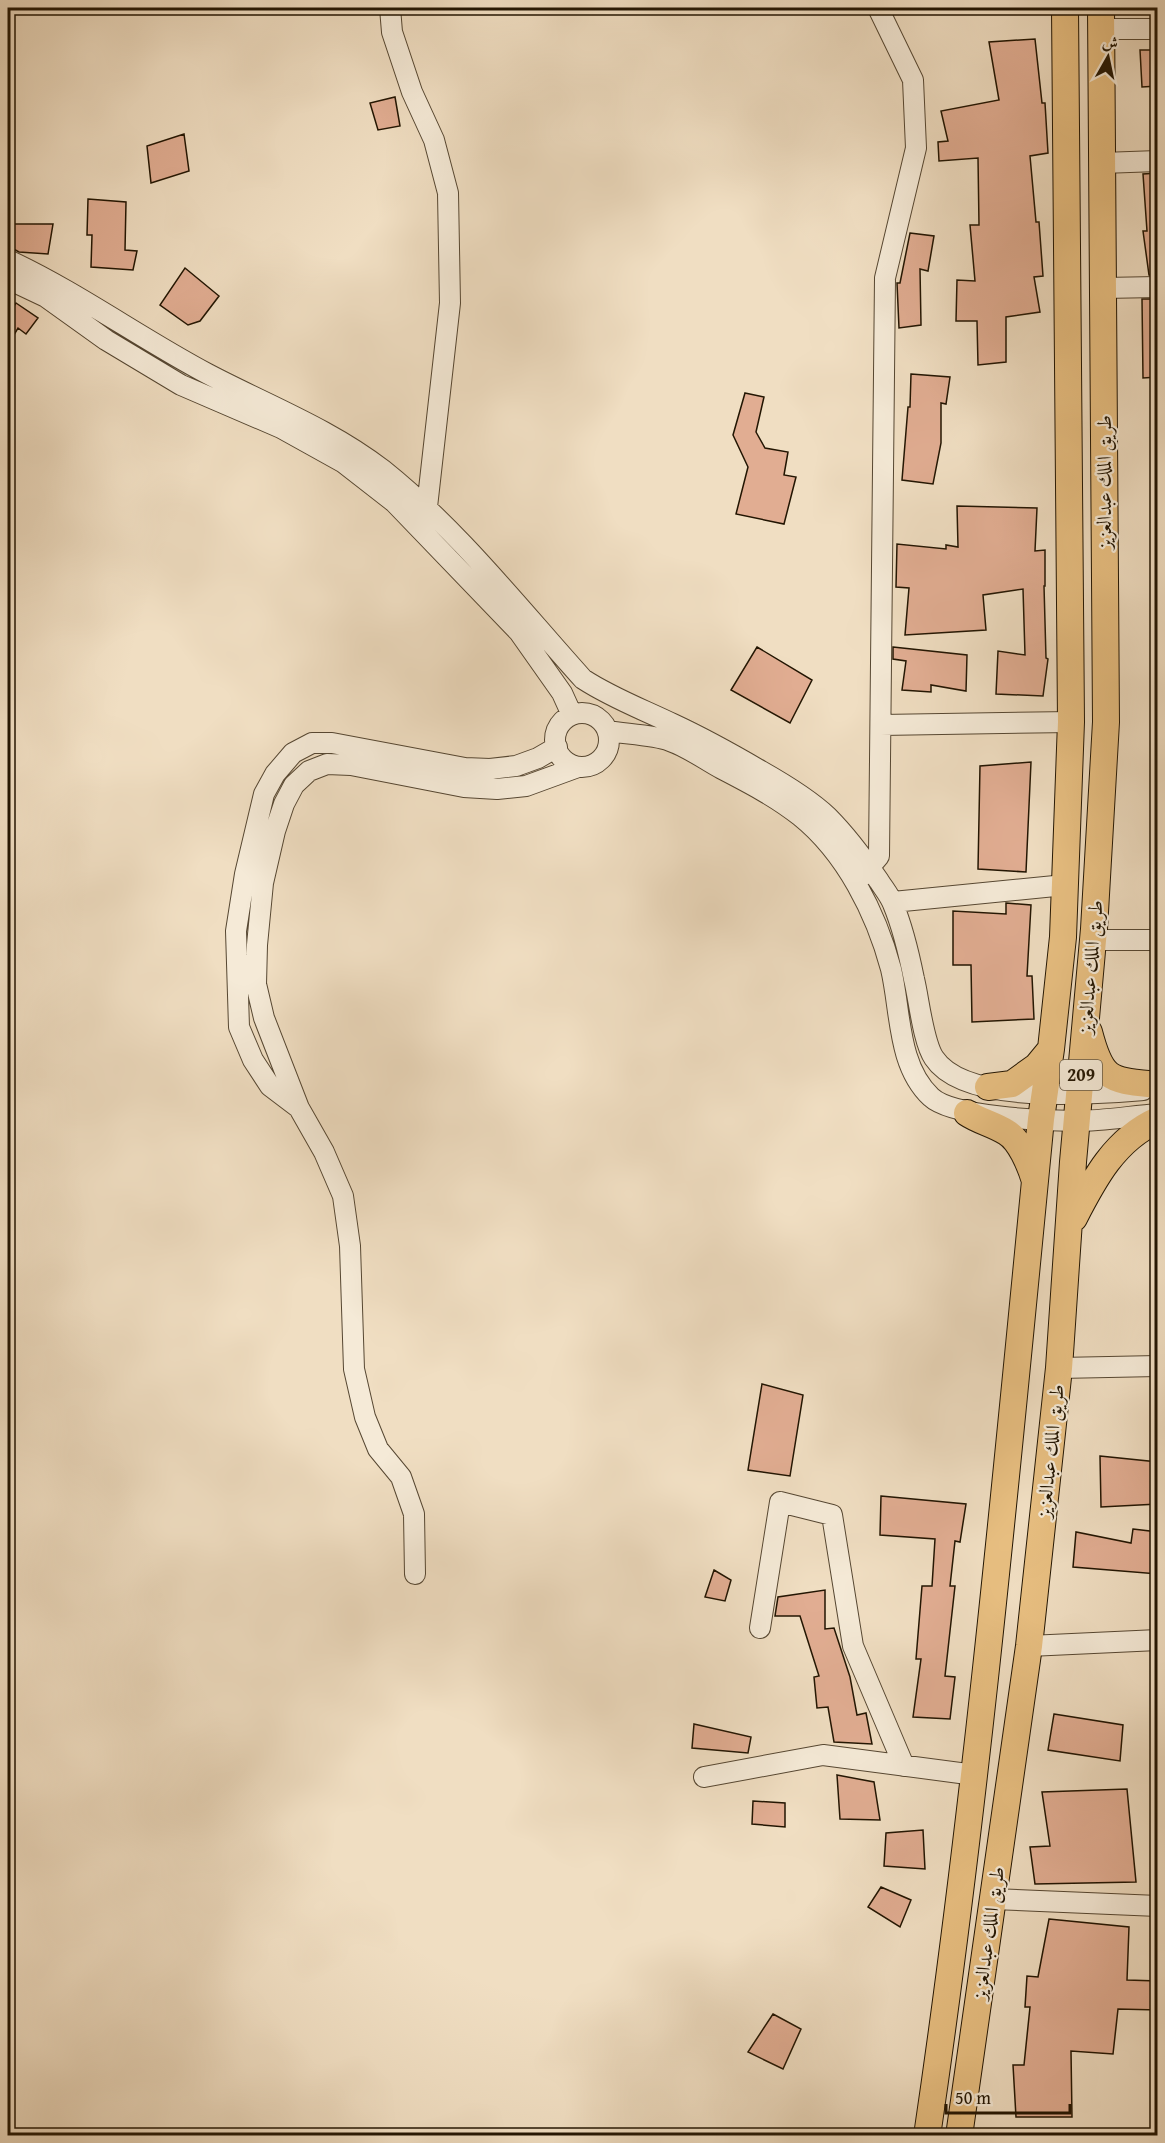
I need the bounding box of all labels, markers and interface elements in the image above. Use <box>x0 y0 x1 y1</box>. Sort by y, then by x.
north arrow <box>1078 27 1138 87</box>
text: ش <box>1101 29 1120 55</box>
street label: طريق الملك عبدالعزيز <box>1089 415 1118 551</box>
street label: طريق الملك عبدالعزيز <box>1069 899 1110 1037</box>
road number: 209 <box>1060 1060 1102 1090</box>
street label: طريق الملك عبدالعزيز <box>1028 1383 1071 1521</box>
street label: طريق الملك عبدالعزيز <box>964 1865 1011 2003</box>
scale bar <box>946 2077 1070 2115</box>
text: 50 m <box>955 2084 991 2111</box>

